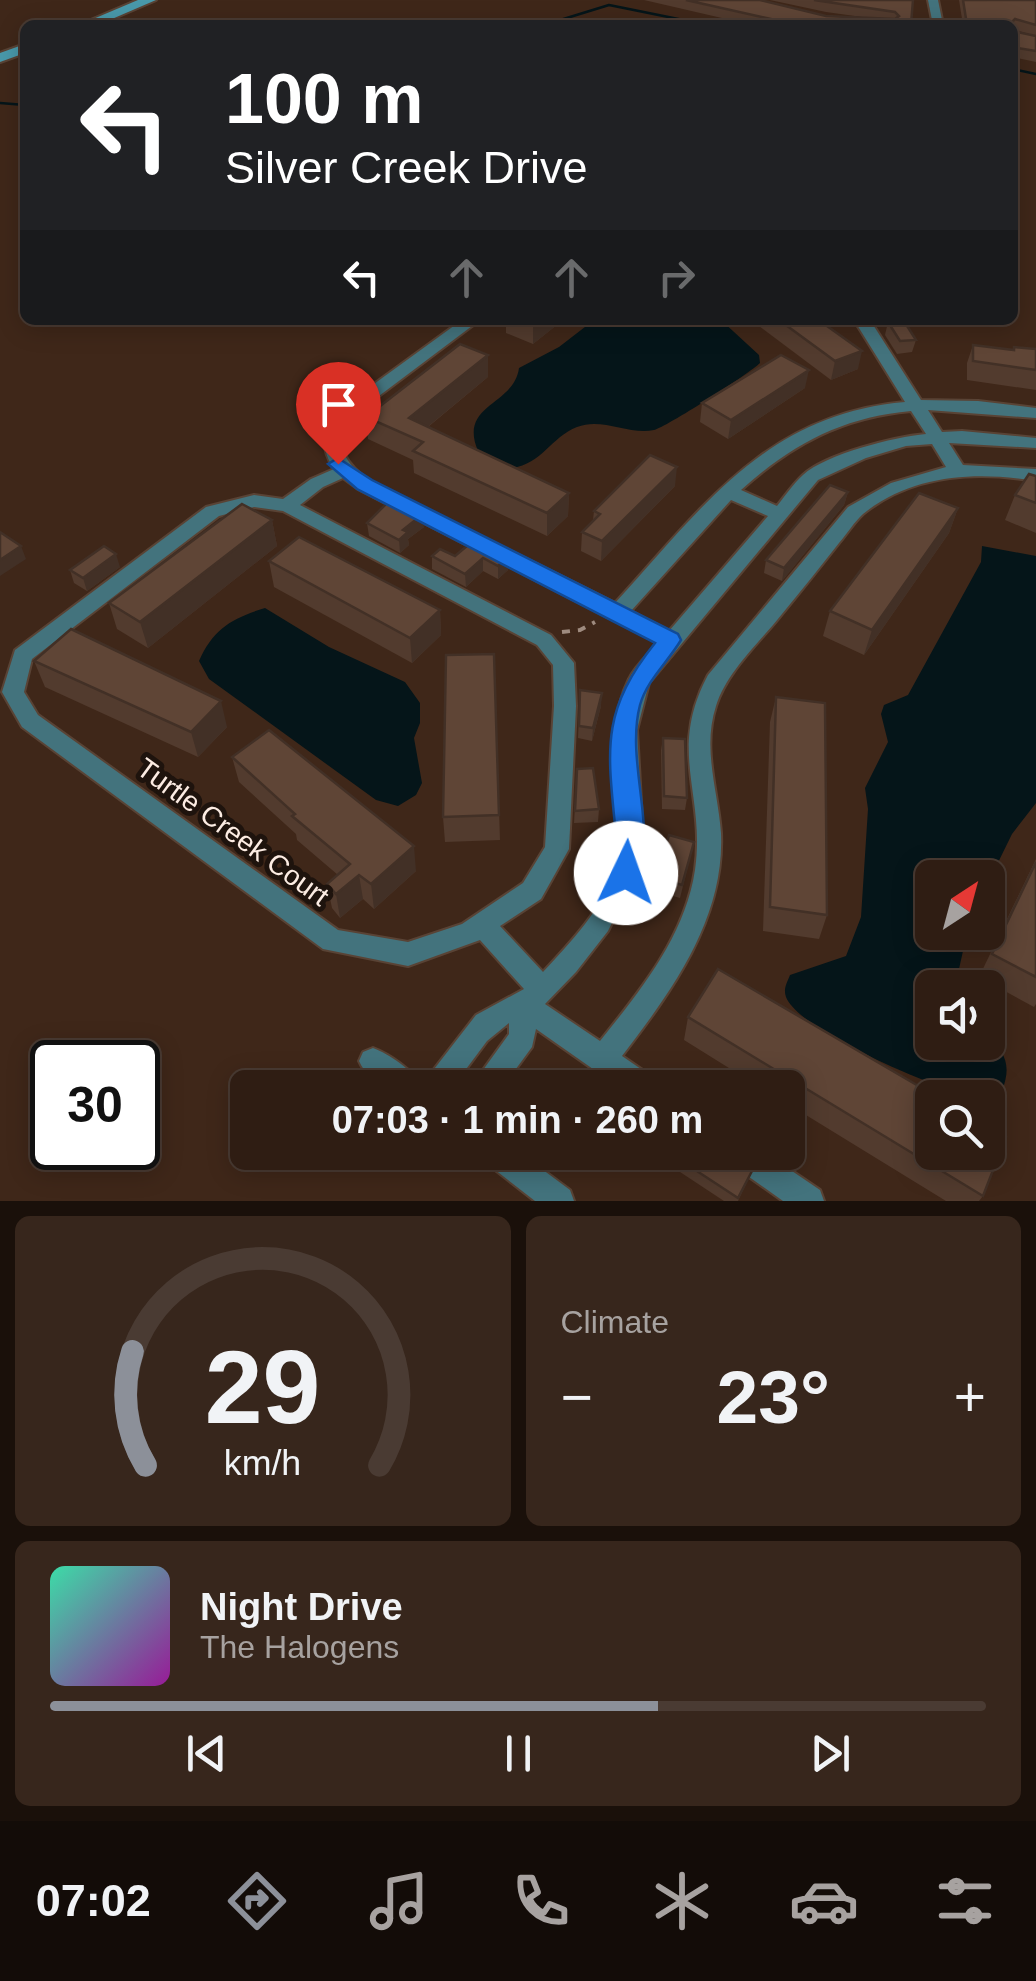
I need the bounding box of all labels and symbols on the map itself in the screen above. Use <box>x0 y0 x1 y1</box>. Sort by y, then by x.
pin <box>296 362 381 465</box>
street label: Turtle Creek Court <box>131 752 335 912</box>
position arrow <box>574 821 678 925</box>
north arrow <box>915 860 1005 950</box>
speed limit sign: 30 <box>30 1040 160 1170</box>

